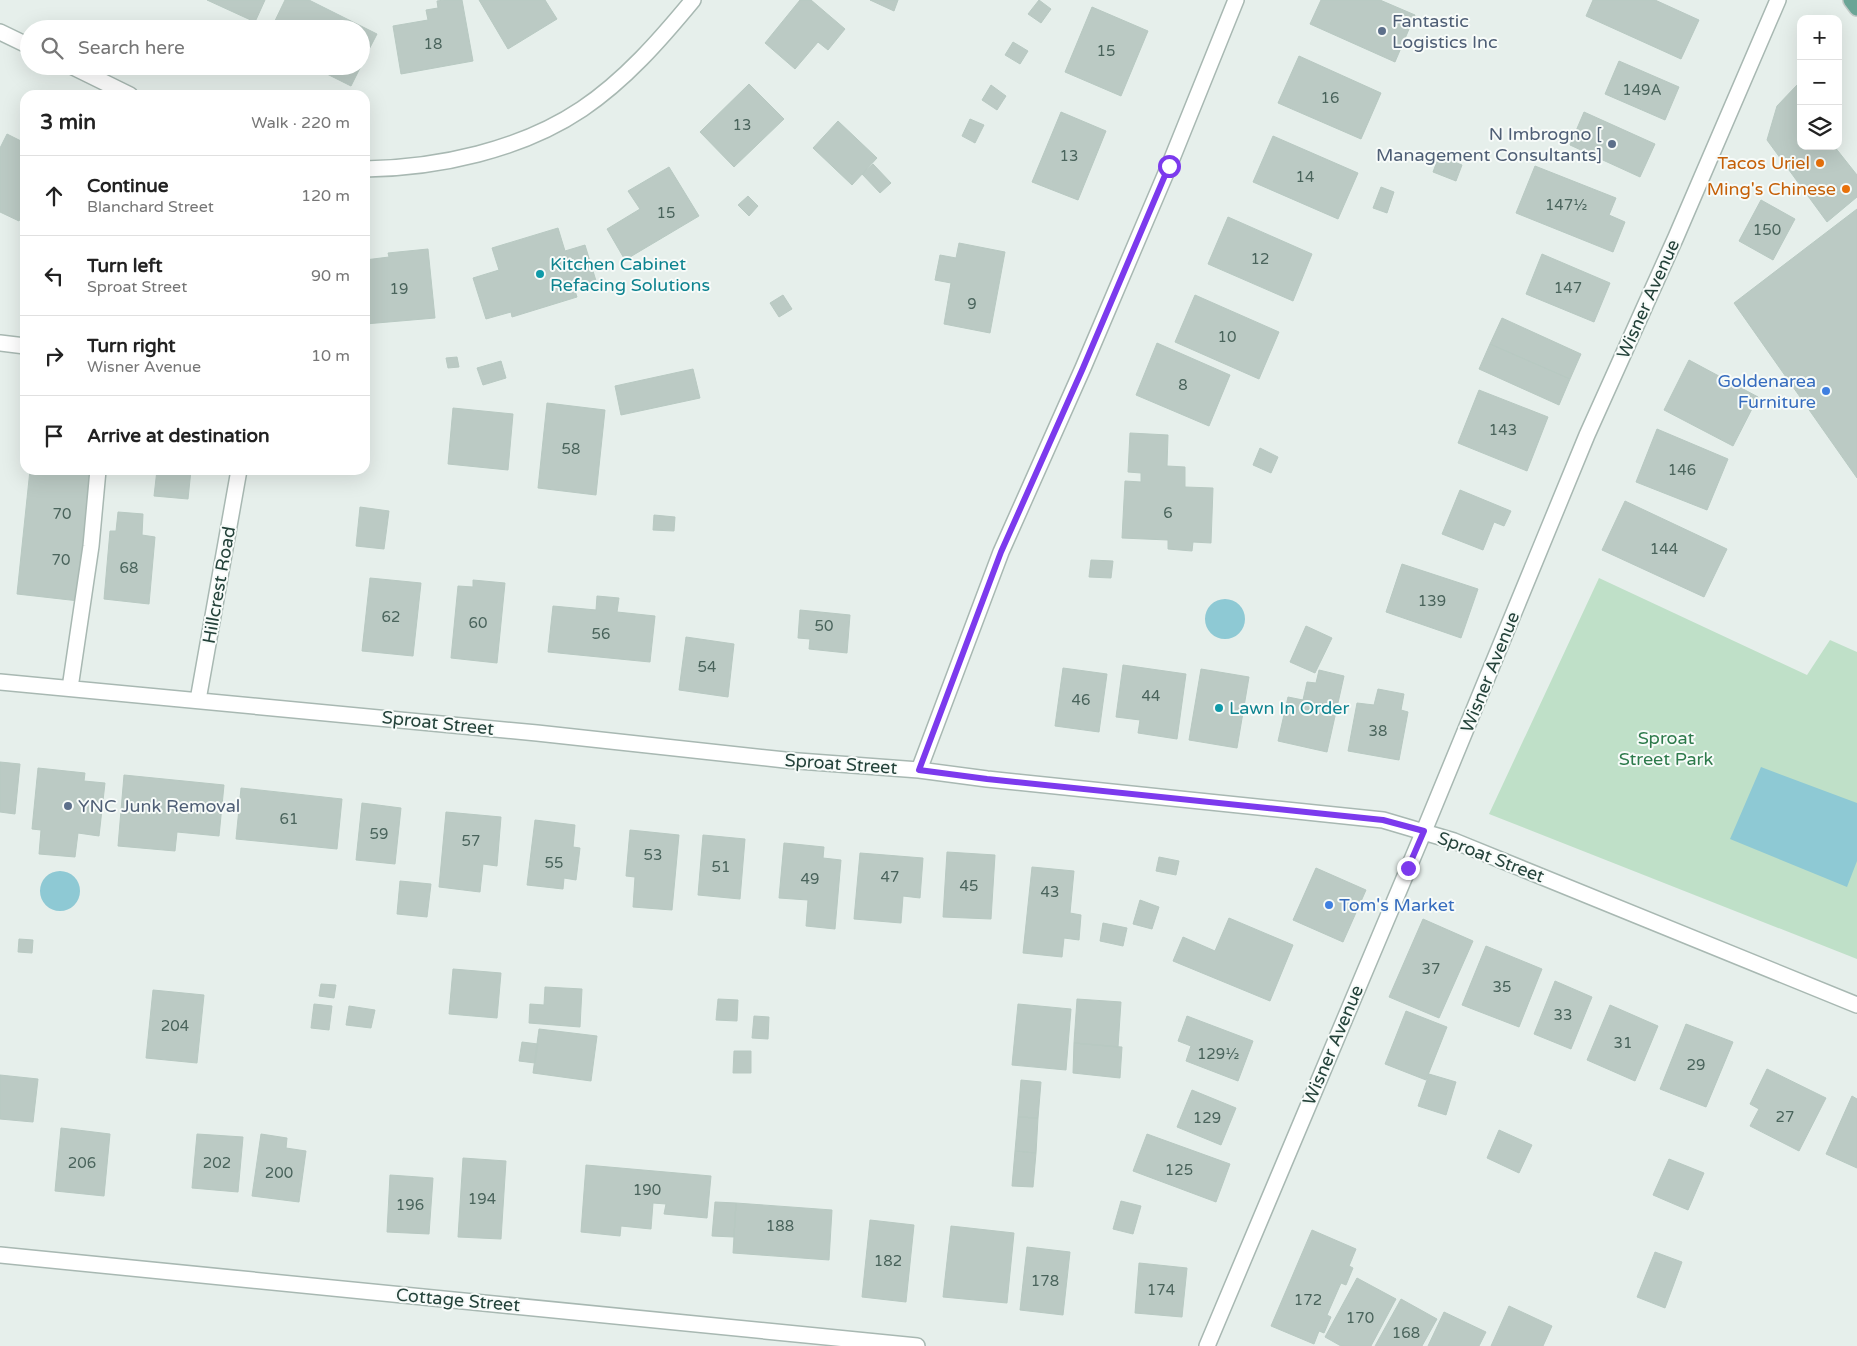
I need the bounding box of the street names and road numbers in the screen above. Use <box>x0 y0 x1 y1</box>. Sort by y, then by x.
street label: Wisner Avenue <box>1612 236 1684 362</box>
street label: Hillcrest Road <box>198 525 240 645</box>
street label: Wisner Avenue <box>1456 608 1524 736</box>
street label: Sproat Street <box>381 706 495 740</box>
street label: Sproat Street <box>784 749 898 779</box>
street label: Sproat Street <box>1434 827 1548 888</box>
street label: Wisner Avenue <box>1298 982 1368 1108</box>
street label: Cottage Street <box>395 1284 521 1316</box>

